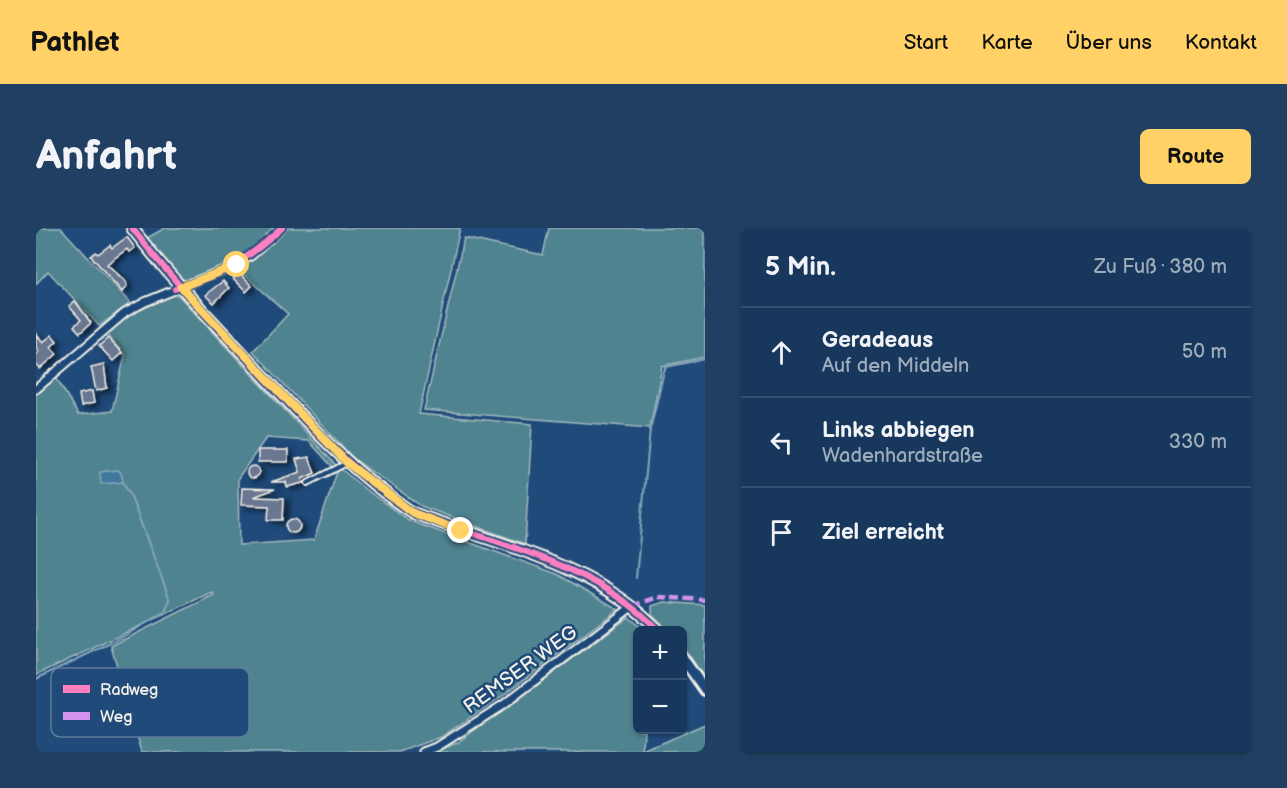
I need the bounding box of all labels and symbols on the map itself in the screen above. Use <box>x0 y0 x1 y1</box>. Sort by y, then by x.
route start <box>223 251 249 277</box>
route end <box>447 517 473 543</box>
street label: REMSER WEG <box>459 620 582 719</box>
legend <box>51 668 249 737</box>
text: Radweg <box>100 681 158 700</box>
text: Weg <box>100 708 132 727</box>

